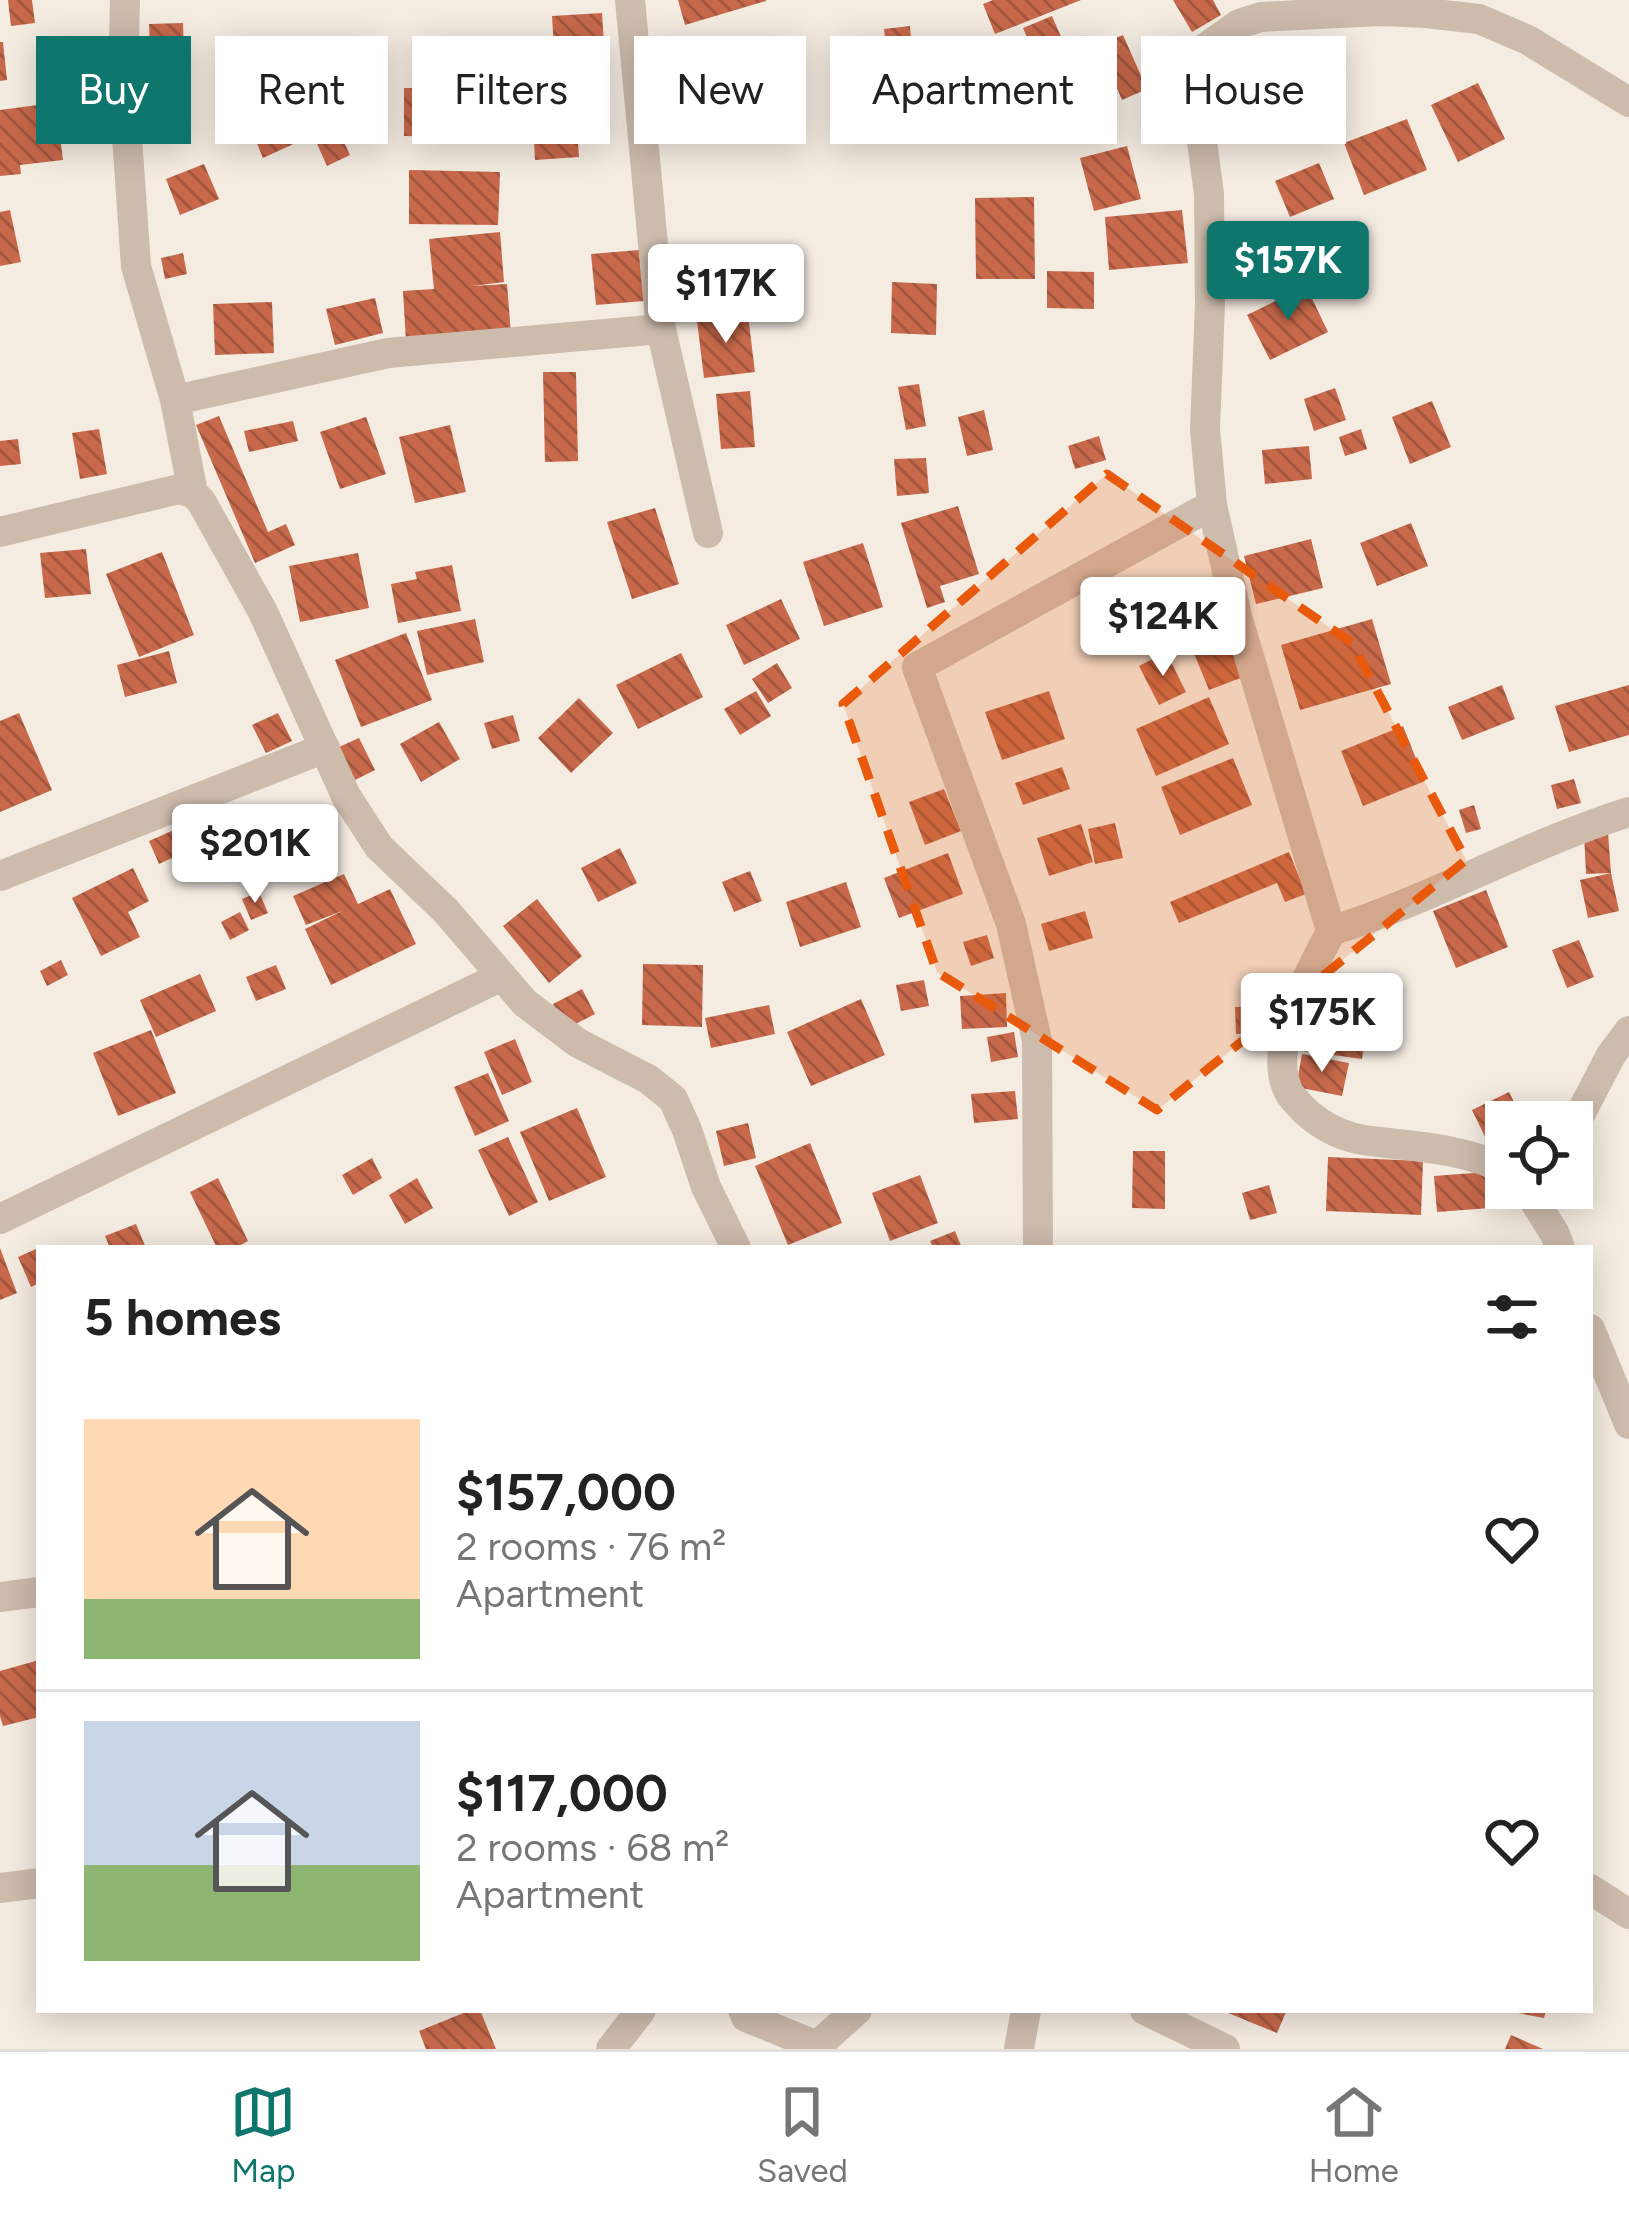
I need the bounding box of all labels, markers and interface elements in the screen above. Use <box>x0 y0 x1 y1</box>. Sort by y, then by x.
chip: Buy <box>36 36 191 144</box>
chip: Rent <box>215 36 388 144</box>
chip: Filters <box>412 36 610 144</box>
chip: New <box>634 36 806 144</box>
chip: Apartment <box>830 36 1117 144</box>
chip: House <box>1141 36 1346 144</box>
pin: $157K <box>1204 221 1372 323</box>
text: $157K <box>1234 236 1342 283</box>
pin: $117K <box>642 244 810 346</box>
text: $117K <box>675 259 777 306</box>
pin: $124K <box>1079 577 1247 679</box>
text: $124K <box>1107 592 1219 639</box>
pin: $201K <box>171 804 339 906</box>
text: $201K <box>199 819 311 866</box>
pin: $175K <box>1238 973 1406 1075</box>
text: $175K <box>1268 988 1376 1035</box>
map controls <box>1485 1101 1593 1209</box>
button: locate <box>1485 1101 1593 1209</box>
icon: filters <box>1479 1284 1545 1350</box>
text: 5 homes <box>84 1287 281 1348</box>
text: $157,000 <box>456 1462 676 1523</box>
icon: home <box>180 1467 324 1611</box>
icon: heart <box>1479 1506 1545 1572</box>
text: 2 rooms · 76 m² <box>456 1523 726 1570</box>
text: Apartment <box>456 1570 644 1617</box>
text: $117,000 <box>456 1763 668 1824</box>
icon: home <box>180 1769 324 1913</box>
icon: heart <box>1479 1808 1545 1874</box>
text: 2 rooms · 68 m² <box>456 1824 729 1871</box>
text: Apartment <box>456 1871 644 1918</box>
tab: Map <box>230 2079 296 2190</box>
tab: Saved <box>757 2079 848 2190</box>
tab: Home <box>1309 2079 1399 2190</box>

